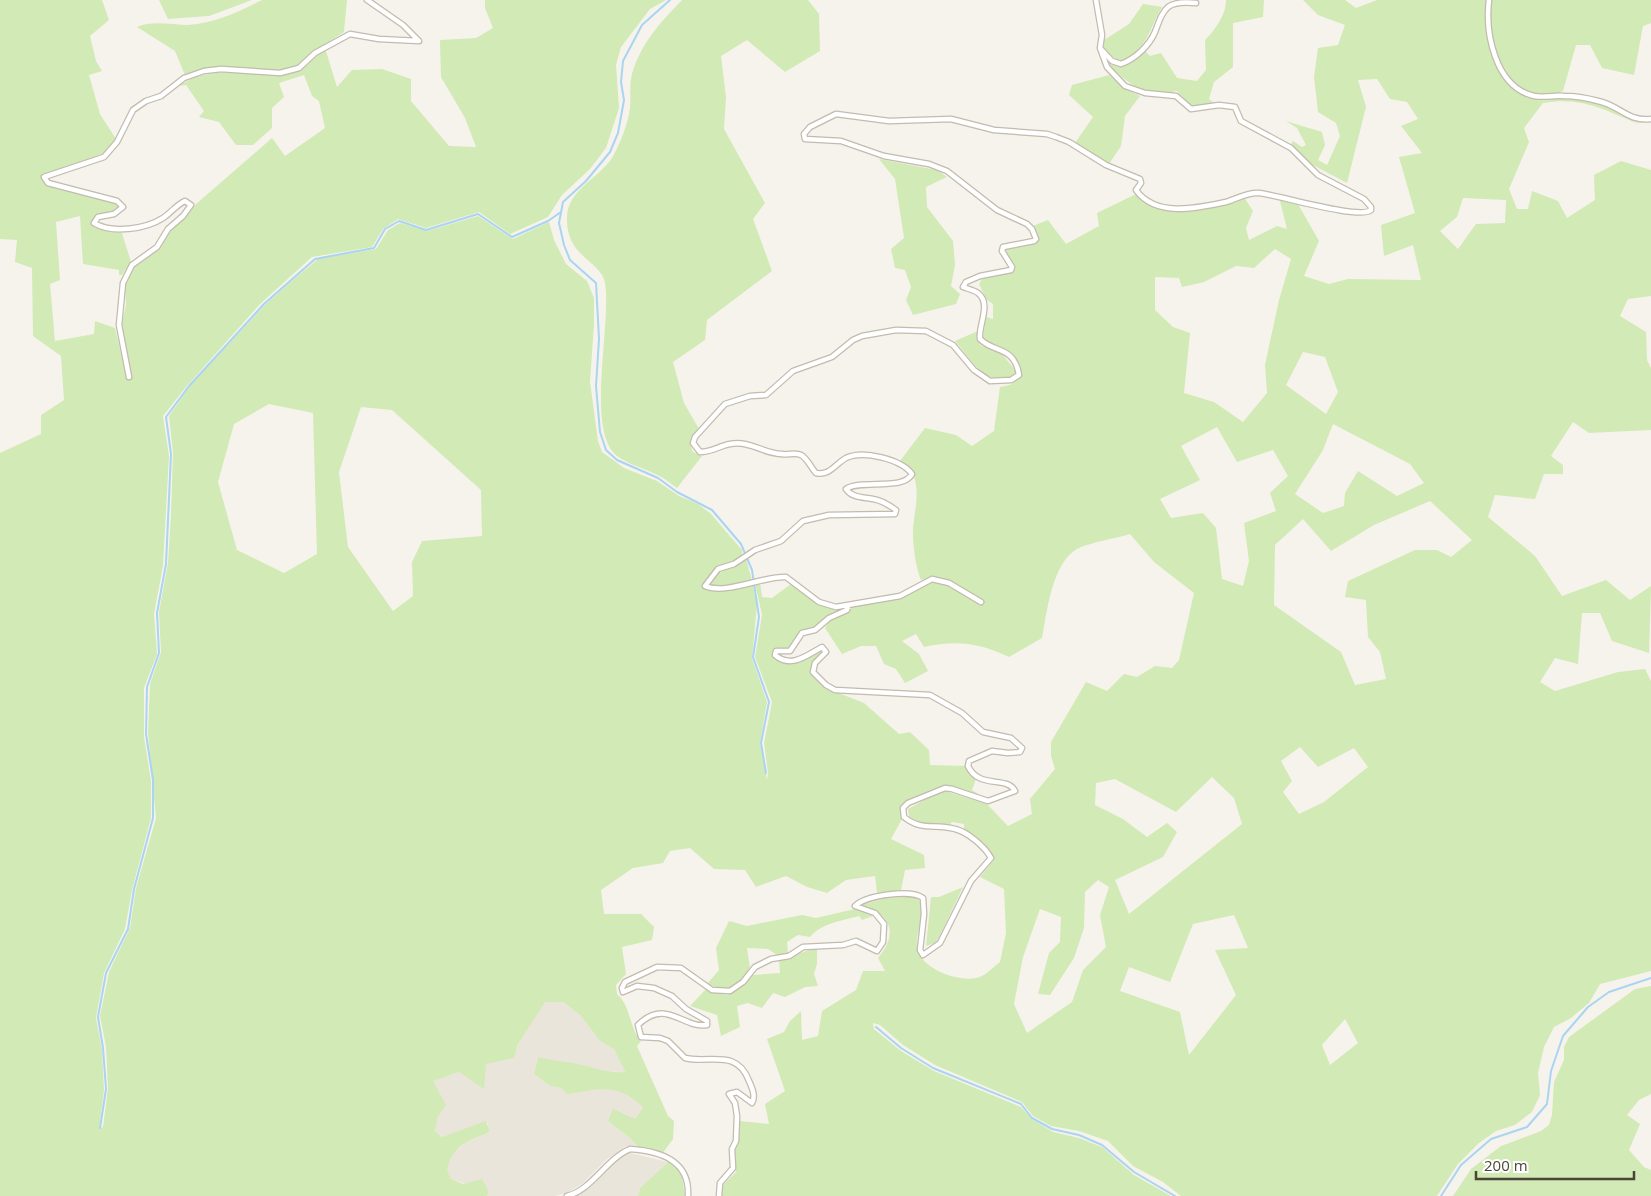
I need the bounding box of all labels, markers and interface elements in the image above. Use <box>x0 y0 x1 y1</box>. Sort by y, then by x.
scale bar <box>1476 1148 1634 1180</box>
text: 200 m <box>1484 1155 1528 1175</box>

